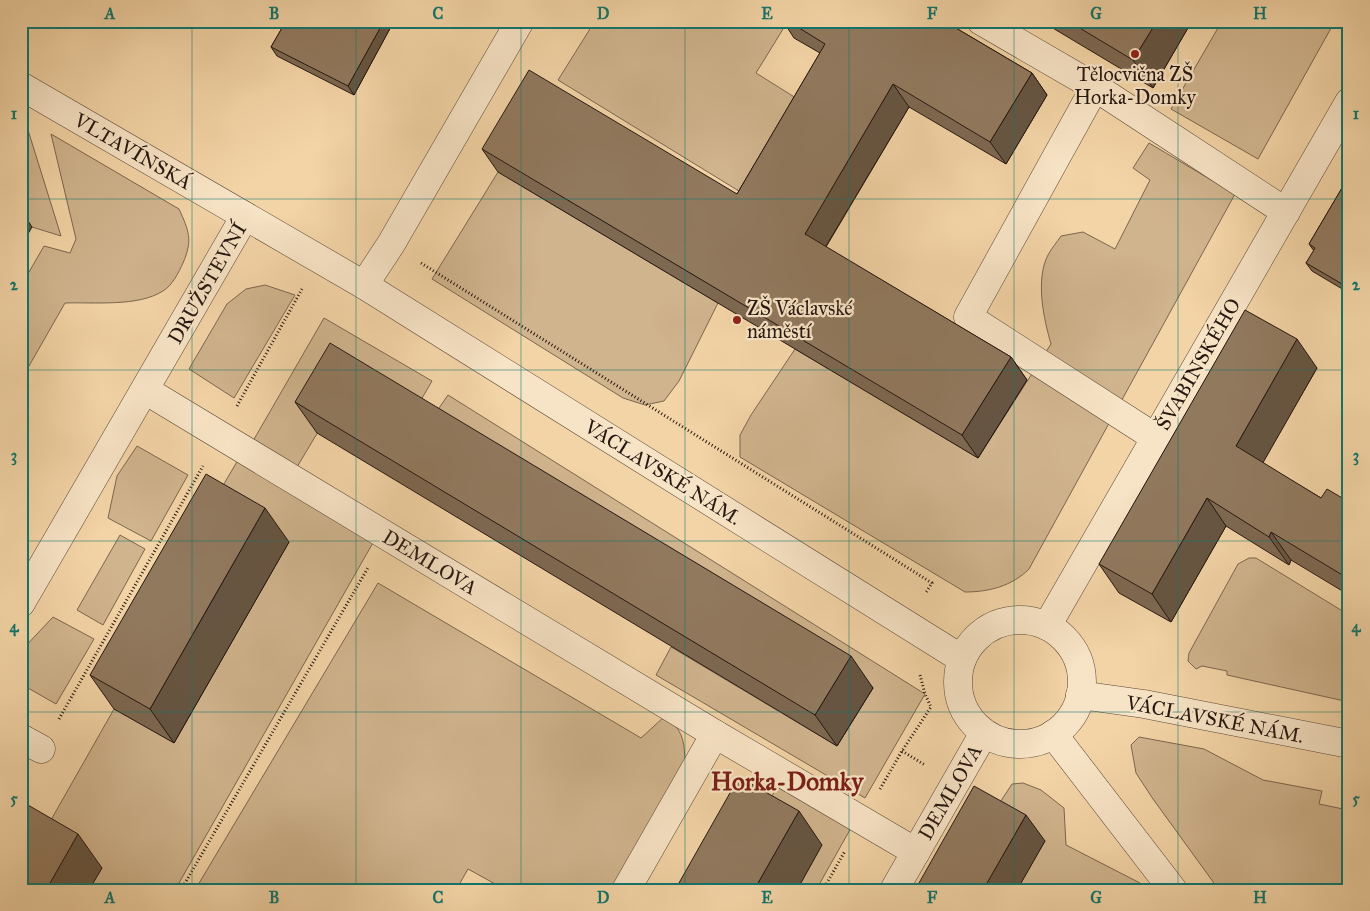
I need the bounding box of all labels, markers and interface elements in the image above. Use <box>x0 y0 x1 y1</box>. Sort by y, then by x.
text: A <box>104 4 116 23</box>
text: B <box>269 4 279 23</box>
text: C <box>433 4 444 23</box>
text: D <box>597 4 610 23</box>
text: E <box>761 4 773 23</box>
text: F <box>927 4 938 23</box>
text: G <box>1090 4 1102 23</box>
text: H <box>1253 4 1267 23</box>
marker: Tělocvična ZŠ Horka-Domky <box>1129 48 1141 60</box>
place label: Tělocvična ZŠ Horka-Domky <box>1074 61 1197 109</box>
text: 1 <box>11 104 18 123</box>
text: 1 <box>1353 104 1360 123</box>
street label: VLTAVÍNSKÁ <box>69 105 198 195</box>
street label: DRUŽSTEVNÍ <box>161 217 252 348</box>
text: 2 <box>10 275 19 294</box>
text: 2 <box>1352 275 1361 294</box>
street label: ŠVABINSKÉHO <box>1149 293 1246 434</box>
place label: ZŠ Václavské náměstí <box>747 295 853 343</box>
marker: ZŠ Václavské náměstí <box>731 314 743 326</box>
street label: VÁCLAVSKÉ NÁM. <box>580 412 747 530</box>
text: 3 <box>11 446 17 466</box>
text: 3 <box>1353 446 1359 466</box>
street label: DEMLOVA <box>378 524 482 600</box>
text: 4 <box>10 617 20 637</box>
text: 4 <box>1352 617 1362 637</box>
street label: VÁCLAVSKÉ NÁM. <box>1123 688 1306 748</box>
street label: DEMLOVA <box>913 740 987 844</box>
district label: Horka-Domky <box>711 766 864 797</box>
text: 5 <box>10 789 18 808</box>
text: 5 <box>1352 789 1360 808</box>
text: A <box>104 888 116 907</box>
text: B <box>269 888 279 907</box>
text: C <box>433 888 444 907</box>
text: D <box>597 888 610 907</box>
text: E <box>761 888 773 907</box>
text: F <box>927 888 938 907</box>
text: G <box>1090 888 1102 907</box>
text: H <box>1253 888 1267 907</box>

